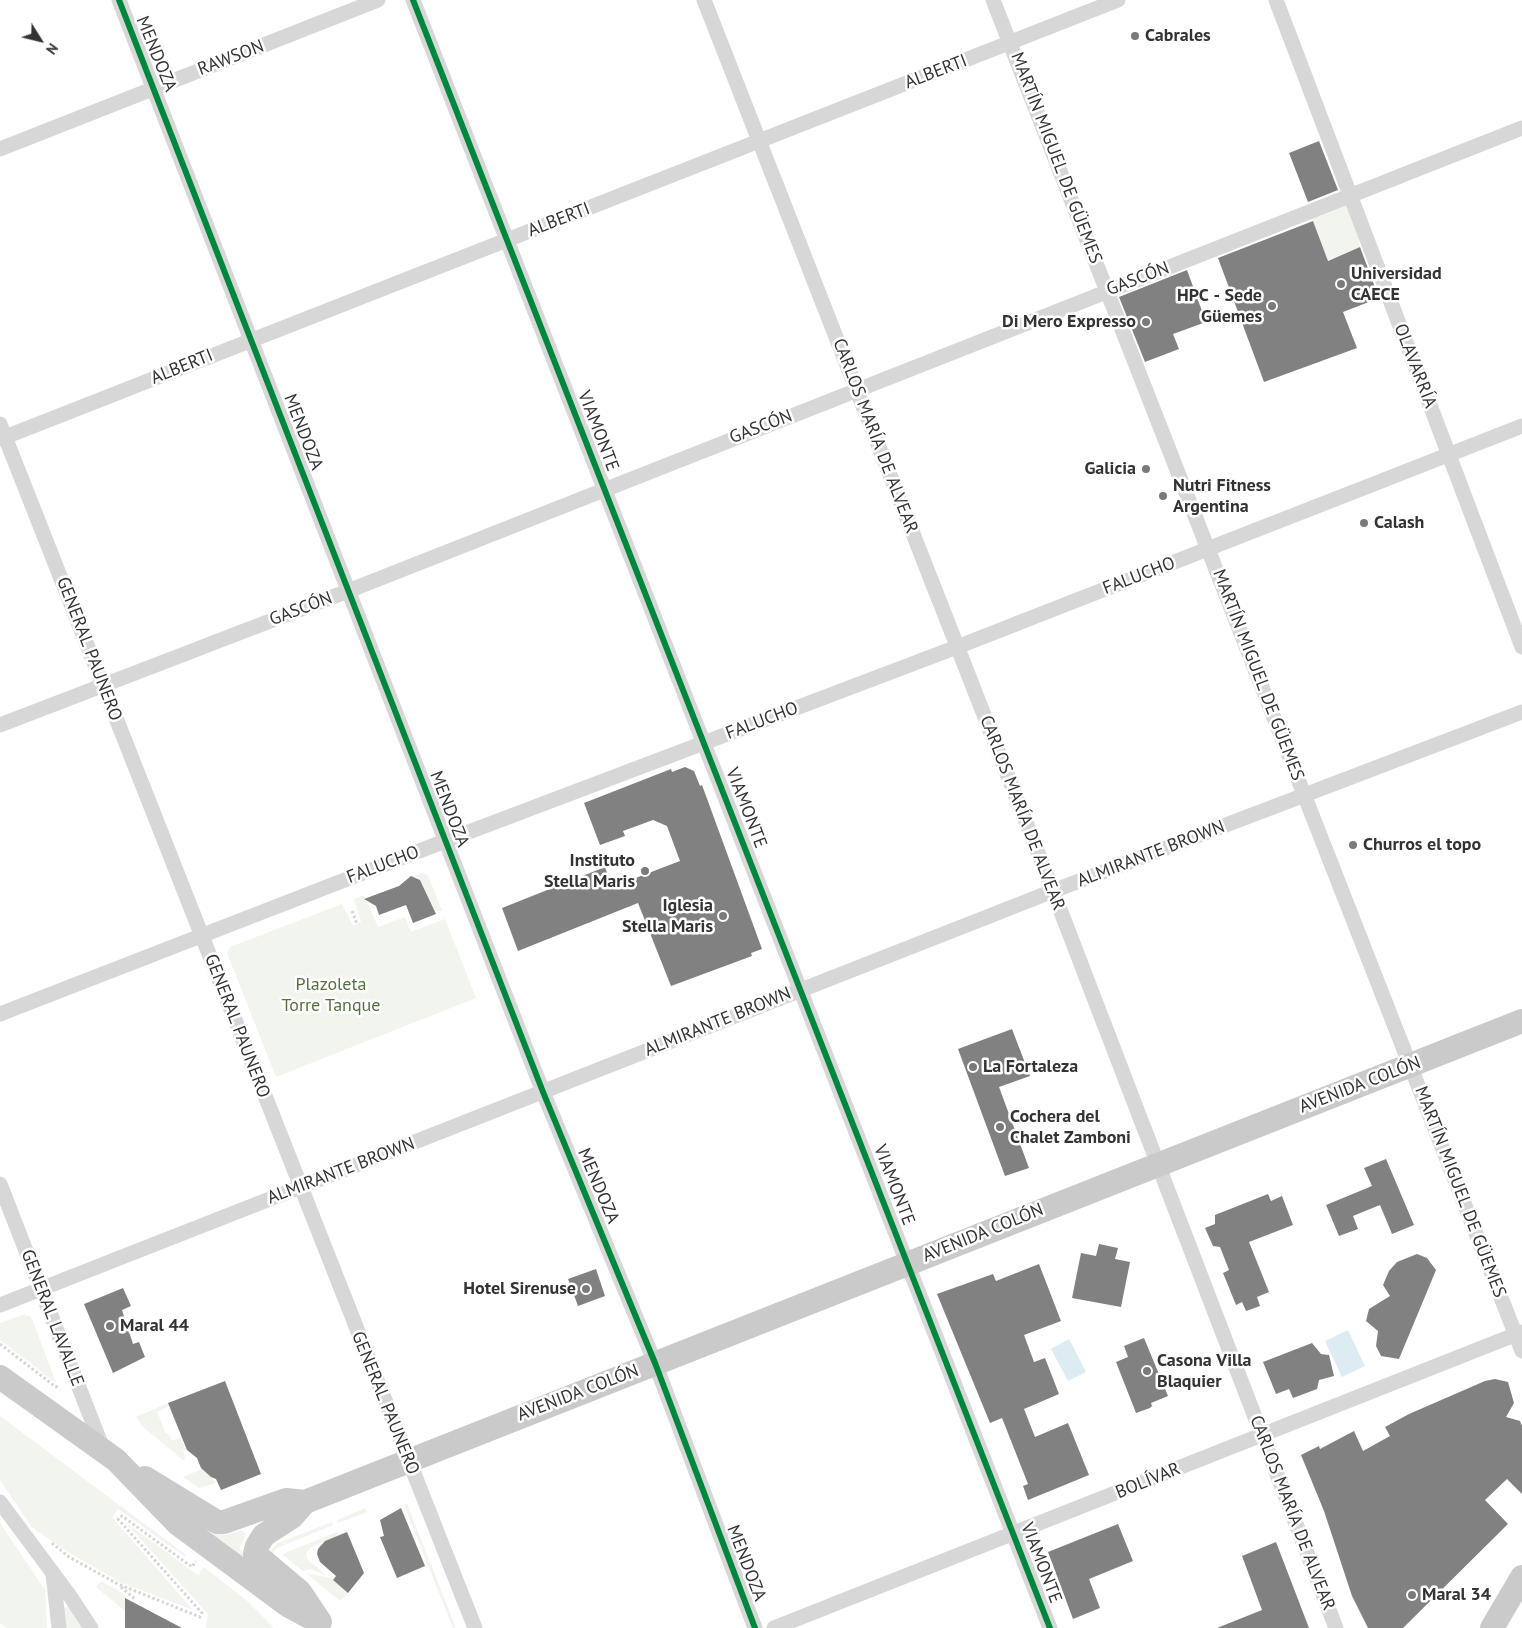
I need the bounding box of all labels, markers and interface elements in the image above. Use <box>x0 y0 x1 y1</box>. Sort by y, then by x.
street label: MENDOZA <box>131 13 181 95</box>
north arrow <box>15 15 65 65</box>
place label: Cabrales <box>1145 25 1211 47</box>
marker: Cabrales <box>1129 30 1141 42</box>
street label: RAWSON <box>195 36 267 80</box>
text: N <box>42 40 62 58</box>
street label: MARTÍN MIGUEL DE GÜEMES <box>1006 49 1106 267</box>
street label: ALBERTI <box>902 50 970 94</box>
street label: ALBERTI <box>525 198 593 242</box>
street label: GASCÓN <box>1104 257 1172 301</box>
place label: Universidad CAECE <box>1351 263 1442 306</box>
marker: Universidad CAECE <box>1335 278 1347 290</box>
place label: HPC - Sede Güemes <box>1177 285 1262 328</box>
marker: HPC - Sede Güemes <box>1266 300 1278 312</box>
place label: Di Mero Expresso <box>1002 311 1136 333</box>
marker: Di Mero Expresso <box>1140 316 1152 328</box>
street label: OLAVARRÍA <box>1389 321 1441 411</box>
street label: CARLOS MARÍA DE ALVEAR <box>828 335 922 537</box>
street label: ALBERTI <box>148 345 216 389</box>
street label: VIAMONTE <box>573 388 623 474</box>
street label: MENDOZA <box>279 391 327 473</box>
street label: GASCÓN <box>727 405 795 449</box>
place label: Galicia <box>1084 458 1136 480</box>
marker: Galicia <box>1140 463 1152 475</box>
place label: Nutri Fitness Argentina <box>1173 475 1271 518</box>
marker: Nutri Fitness Argentina <box>1157 490 1169 502</box>
place label: Calash <box>1374 512 1424 534</box>
marker: Calash <box>1358 517 1370 529</box>
street label: FALUCHO <box>1100 552 1178 600</box>
street label: MARTÍN MIGUEL DE GÜEMES <box>1208 566 1308 784</box>
street label: GENERAL PAUNERO <box>52 574 126 724</box>
street label: GASCÓN <box>267 587 335 631</box>
street label: FALUCHO <box>723 697 801 745</box>
street label: CARLOS MARÍA DE ALVEAR <box>975 712 1069 914</box>
street label: VIAMONTE <box>721 765 771 851</box>
street label: MENDOZA <box>425 768 473 850</box>
street label: ALMIRANTE BROWN <box>1074 816 1228 892</box>
place label: Churros el topo <box>1363 834 1481 856</box>
marker: Churros el topo <box>1347 839 1359 851</box>
street label: FALUCHO <box>344 841 422 889</box>
place label: Instituto Stella Maris <box>544 850 635 892</box>
marker: Instituto Stella Maris <box>639 865 651 877</box>
place label: Iglesia Stella Maris <box>622 895 713 938</box>
marker: Iglesia Stella Maris <box>717 910 729 922</box>
street label: GENERAL PAUNERO <box>200 951 274 1101</box>
park label: Plazoleta Torre Tanque <box>282 974 380 1016</box>
street label: ALMIRANTE BROWN <box>642 983 794 1061</box>
street label: AVENIDA COLÓN <box>1296 1052 1424 1118</box>
place label: La Fortaleza <box>983 1056 1078 1078</box>
marker: La Fortaleza <box>967 1061 979 1073</box>
street label: MARTÍN MIGUEL DE GÜEMES <box>1410 1083 1510 1301</box>
place label: Cochera del Chalet Zamboni <box>1010 1106 1131 1148</box>
marker: Cochera del Chalet Zamboni <box>994 1121 1006 1133</box>
street label: ALMIRANTE BROWN <box>264 1133 418 1209</box>
street label: VIAMONTE <box>869 1142 919 1228</box>
street label: MENDOZA <box>572 1145 624 1227</box>
street label: AVENIDA COLÓN <box>919 1199 1047 1267</box>
street label: GENERAL LAVALLE <box>16 1247 88 1389</box>
place label: Hotel Sirenuse <box>463 1278 576 1300</box>
marker: Hotel Sirenuse <box>580 1283 592 1295</box>
place label: Maral 44 <box>120 1315 189 1337</box>
marker: Maral 44 <box>104 1320 116 1332</box>
street label: GENERAL PAUNERO <box>346 1328 424 1478</box>
place label: Casona Villa Blaquier <box>1157 1350 1252 1392</box>
street label: AVENIDA COLÓN <box>514 1360 642 1426</box>
marker: Casona Villa Blaquier <box>1141 1365 1153 1377</box>
street label: CARLOS MARÍA DE ALVEAR <box>1245 1412 1339 1614</box>
street label: BOLÍVAR <box>1112 1458 1184 1504</box>
street label: VIAMONTE <box>1016 1520 1066 1606</box>
street label: MENDOZA <box>722 1522 770 1604</box>
place label: Maral 34 <box>1422 1584 1491 1606</box>
marker: Maral 34 <box>1406 1589 1418 1601</box>

